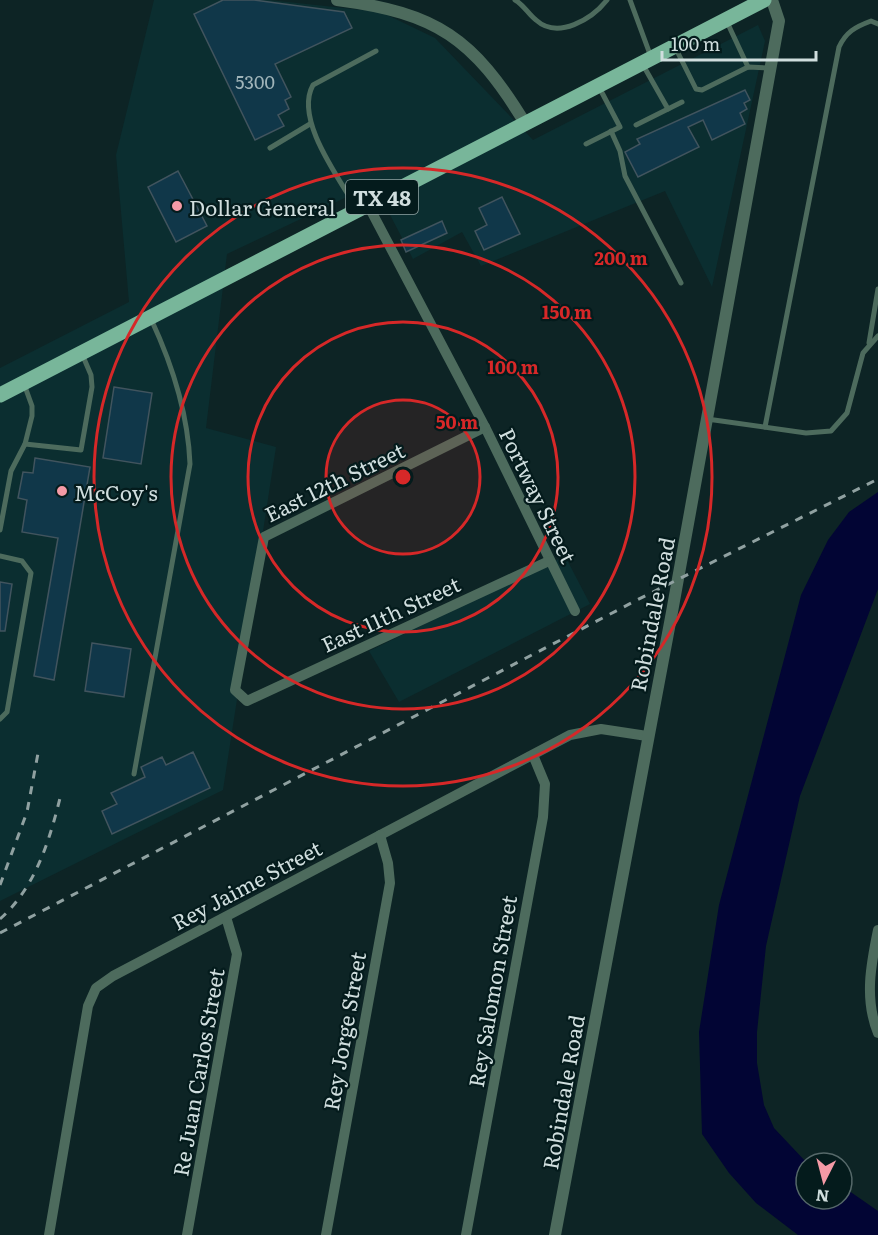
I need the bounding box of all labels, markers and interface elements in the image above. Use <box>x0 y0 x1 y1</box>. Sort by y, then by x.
scale bar <box>662 24 816 62</box>
text: 100 m <box>671 30 720 57</box>
house number: 5300 <box>235 68 275 95</box>
road number: TX 48 <box>346 180 418 214</box>
place label: Dollar General <box>189 191 336 222</box>
marker: Dollar General <box>170 199 184 213</box>
text: 200 m <box>594 244 648 271</box>
text: 150 m <box>542 298 592 325</box>
text: 100 m <box>487 353 539 380</box>
text: 50 m <box>436 408 478 435</box>
street label: Portway Street <box>493 422 585 568</box>
street label: East 12th Street <box>259 433 410 528</box>
centre of rings <box>393 467 413 487</box>
place label: McCoy's <box>74 476 158 507</box>
marker: McCoy's <box>55 484 69 498</box>
street label: Robindale Road <box>621 534 681 694</box>
street label: East 11th Street <box>315 567 465 659</box>
street label: Rey Jaime Street <box>165 831 327 937</box>
street label: Rey Salomon Street <box>459 892 523 1090</box>
street label: Rey Jorge Street <box>314 949 372 1113</box>
street label: Re Juan Carlos Street <box>163 965 231 1179</box>
street label: Robindale Road <box>533 1012 591 1172</box>
north arrow <box>794 1151 854 1211</box>
text: N <box>814 1184 830 1210</box>

